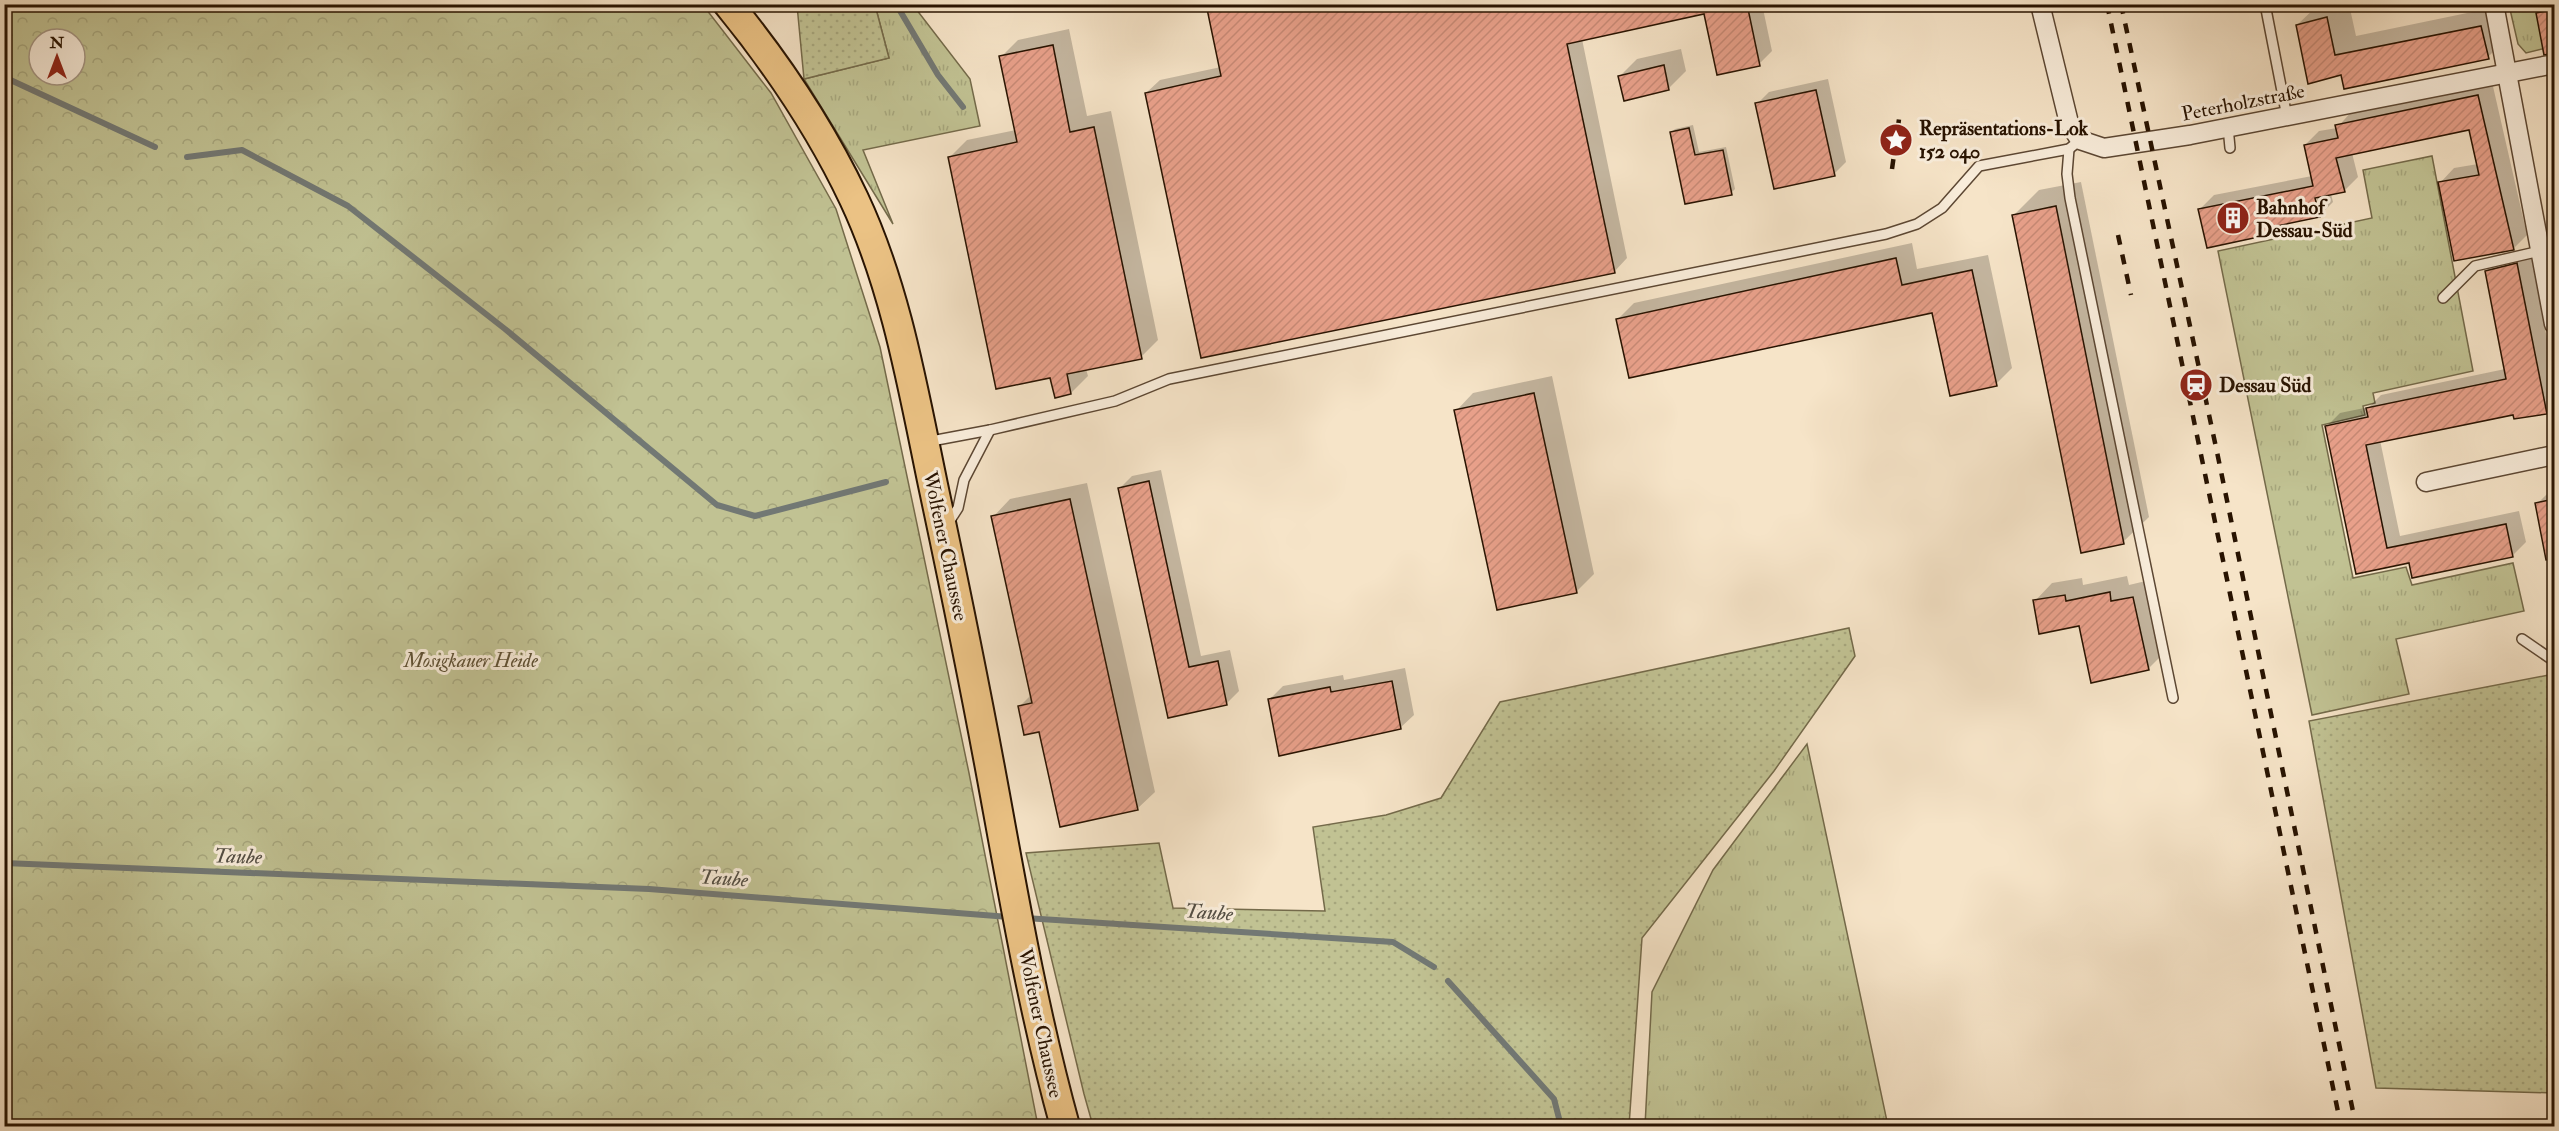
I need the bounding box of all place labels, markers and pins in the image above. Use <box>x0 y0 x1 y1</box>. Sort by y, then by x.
place label: Repräsentations-Lok 152 040 <box>1919 116 2088 164</box>
place icon: Repräsentations-Lok 152 040 <box>1878 122 1914 158</box>
place label: Bahnhof Dessau-Süd <box>2256 195 2353 243</box>
building icon: Bahnhof Dessau-Süd <box>2215 200 2251 236</box>
station icon: Dessau Süd <box>2178 367 2214 403</box>
place label: Dessau Süd <box>2219 373 2312 398</box>

